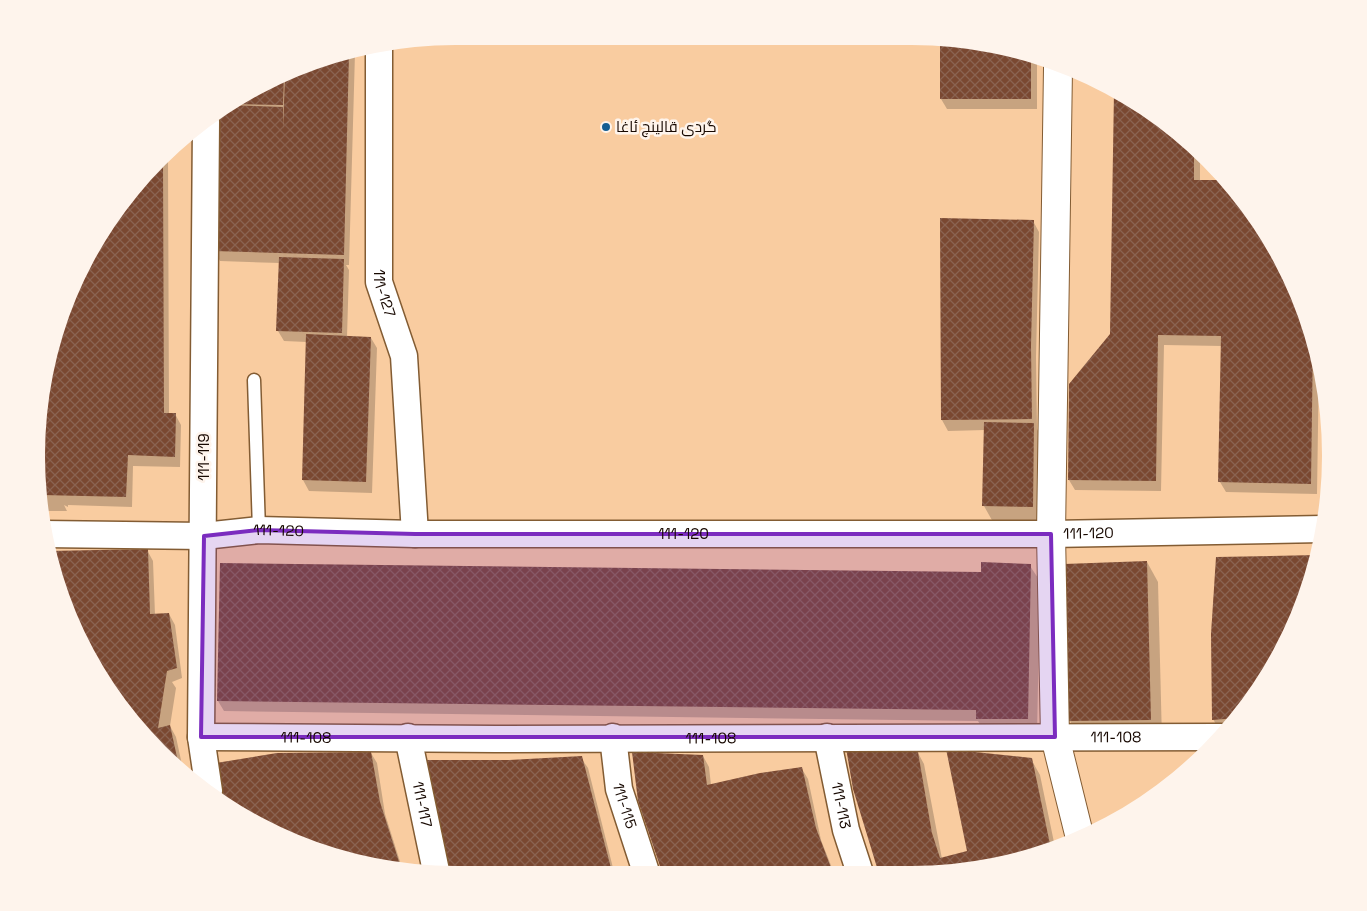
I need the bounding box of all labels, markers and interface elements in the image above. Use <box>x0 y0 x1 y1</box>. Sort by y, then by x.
place label: گردی قالینچ ئاغا <box>616 117 717 138</box>
marker: گردی قالینچ ئاغا <box>600 121 612 133</box>
street label: 111-127 <box>370 269 400 320</box>
street label: 111-119 <box>194 433 213 481</box>
street label: 111-120 <box>252 520 304 540</box>
street label: 111-120 <box>1063 523 1114 543</box>
street label: 111-120 <box>658 524 709 543</box>
street label: 111-108 <box>1090 727 1141 746</box>
street label: 111-108 <box>280 728 332 747</box>
street label: 111-108 <box>685 728 736 747</box>
street label: 111-117 <box>409 780 437 829</box>
street label: 111-113 <box>827 780 856 831</box>
street label: 111-115 <box>609 782 641 831</box>

